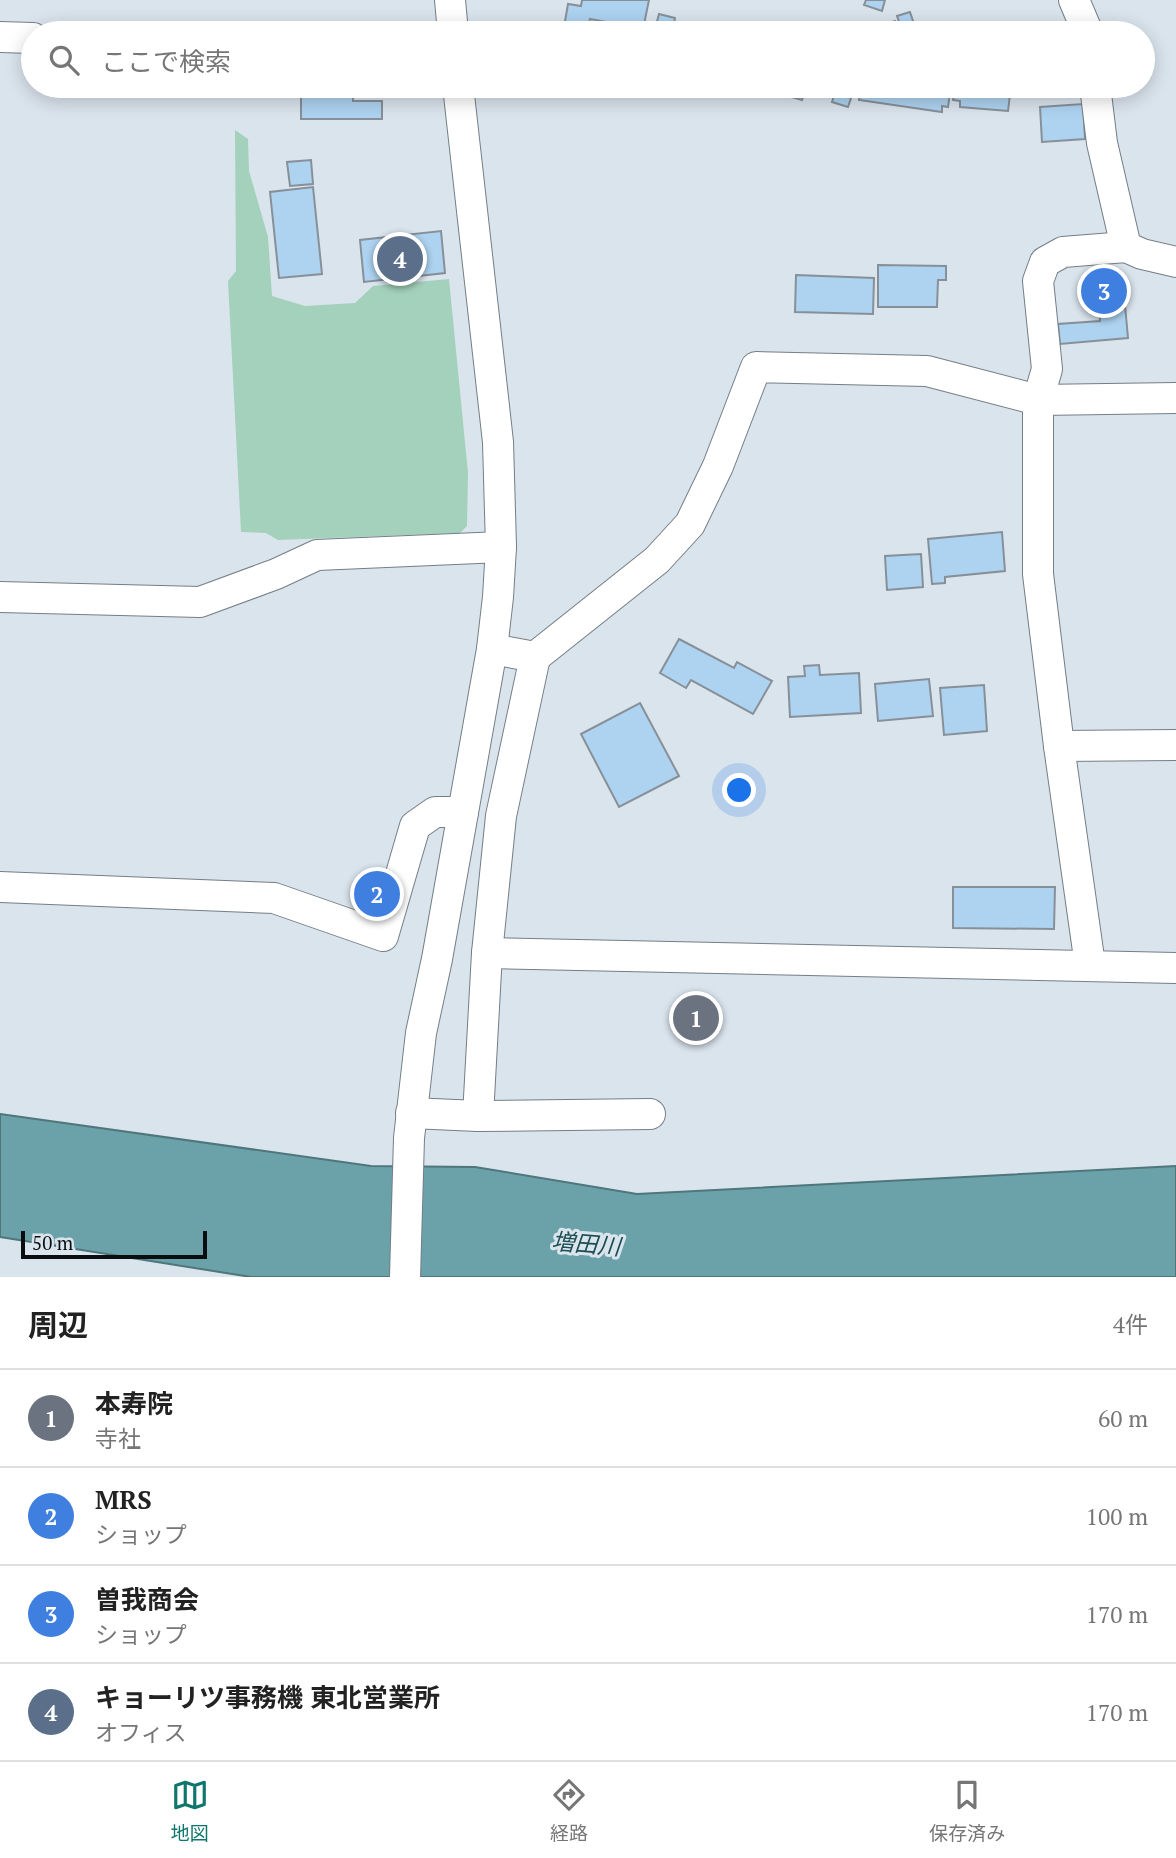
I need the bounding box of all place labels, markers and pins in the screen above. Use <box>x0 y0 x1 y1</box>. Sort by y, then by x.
pin: 4 <box>377 233 423 285</box>
pin: 3 <box>1081 265 1127 317</box>
pin: 2 <box>354 868 400 920</box>
pin: 1 <box>673 992 719 1044</box>

